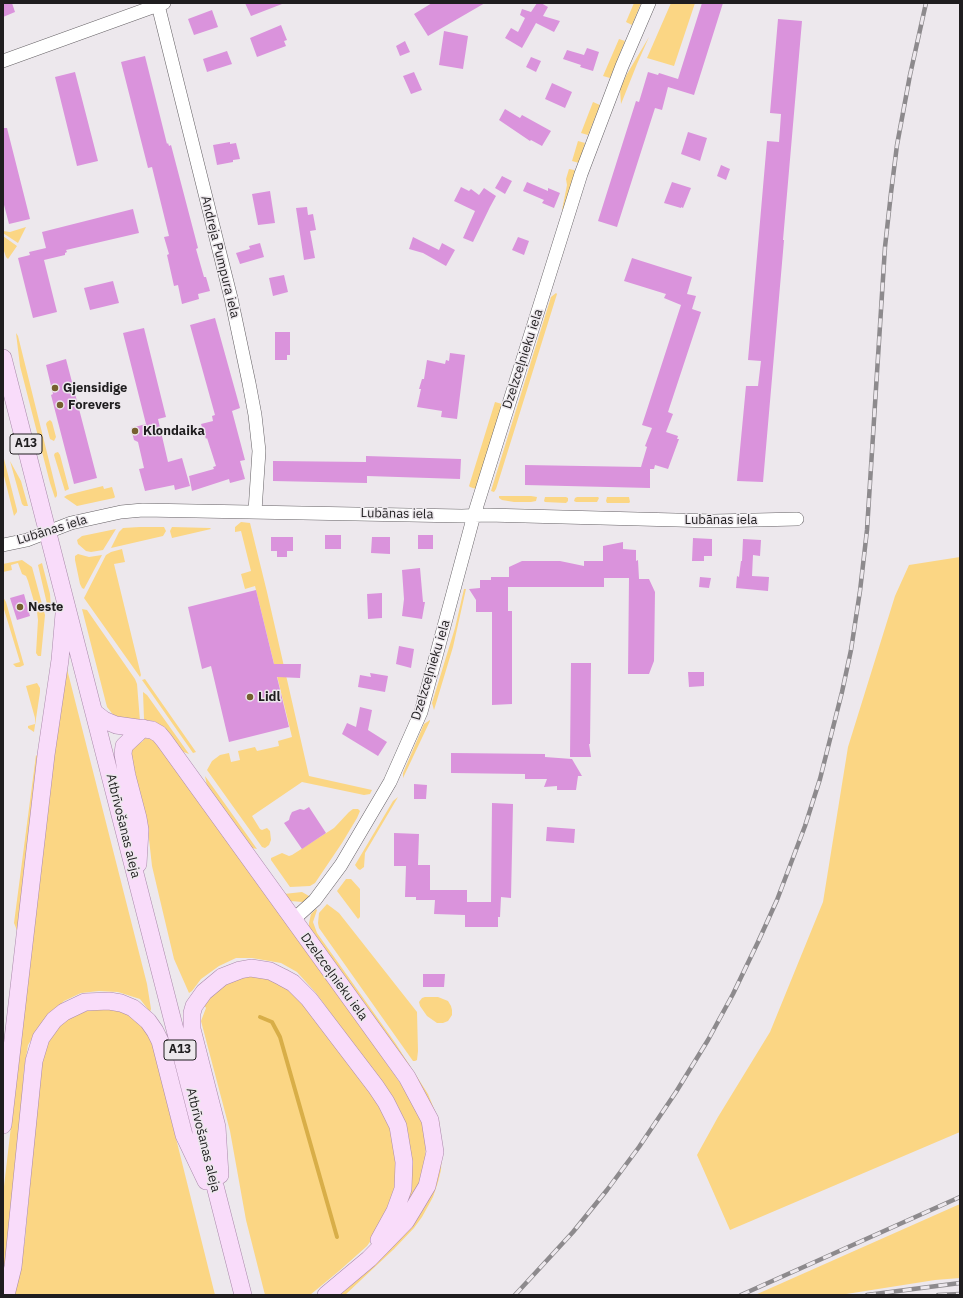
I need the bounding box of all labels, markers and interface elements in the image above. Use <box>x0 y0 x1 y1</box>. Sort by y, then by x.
street label: Andreja Pumpura iela <box>197 194 243 320</box>
street label: Dzelzceļnieku iela <box>499 307 547 411</box>
place label: Gjensidige <box>63 380 127 396</box>
marker: Gjensidige <box>50 383 60 393</box>
place label: Forevers <box>68 397 121 413</box>
marker: Forevers <box>55 400 65 410</box>
place label: Klondaika <box>143 423 205 439</box>
marker: Klondaika <box>130 426 140 436</box>
road number: A13 <box>10 434 42 454</box>
street label: Lubānas iela <box>360 506 434 522</box>
street label: Lubānas iela <box>15 512 89 548</box>
street label: Lubānas iela <box>685 512 757 528</box>
place label: Neste <box>28 599 63 615</box>
marker: Neste <box>15 602 25 612</box>
street label: Dzelzceļnieku iela <box>408 618 454 722</box>
place label: Lidl <box>258 689 280 705</box>
marker: Lidl <box>245 692 255 702</box>
street label: Atbrīvošanas aleja <box>103 772 143 880</box>
street label: Dzelzceļnieku iela <box>297 930 371 1024</box>
road number: A13 <box>164 1040 196 1060</box>
street label: Atbrīvošanas aleja <box>183 1086 223 1194</box>

